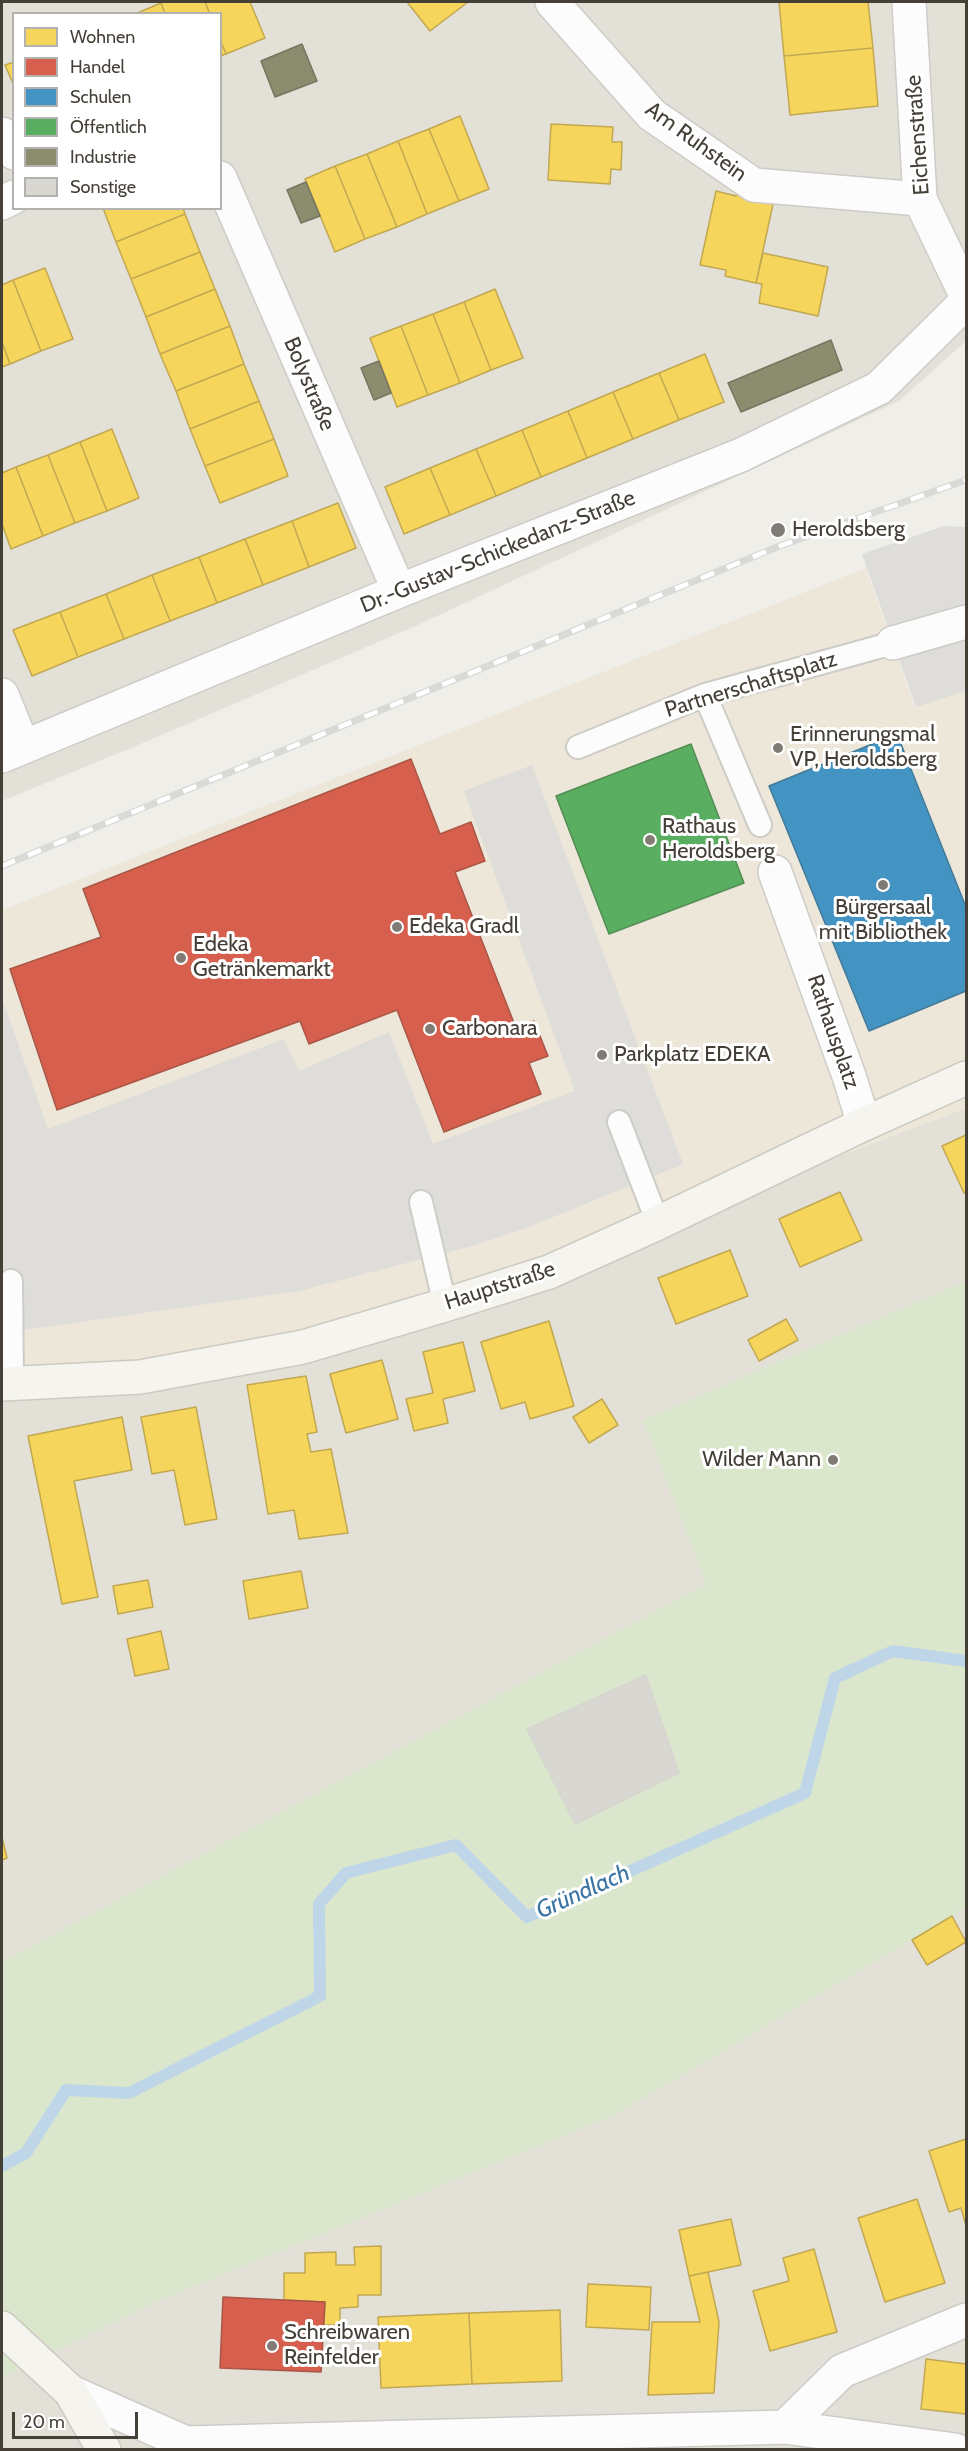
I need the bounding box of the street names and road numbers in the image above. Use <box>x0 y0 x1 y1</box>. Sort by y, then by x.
street label: Eichenstraße <box>901 74 935 196</box>
street label: Am Ruhstein <box>640 96 752 188</box>
street label: Bolystraße <box>278 333 340 435</box>
street label: Dr.-Gustav-Schickedanz-Straße <box>357 485 639 619</box>
street label: Partnerschaftsplatz <box>662 646 840 724</box>
street label: Rathausplatz <box>801 971 865 1093</box>
street label: Hauptstraße <box>441 1256 559 1316</box>

